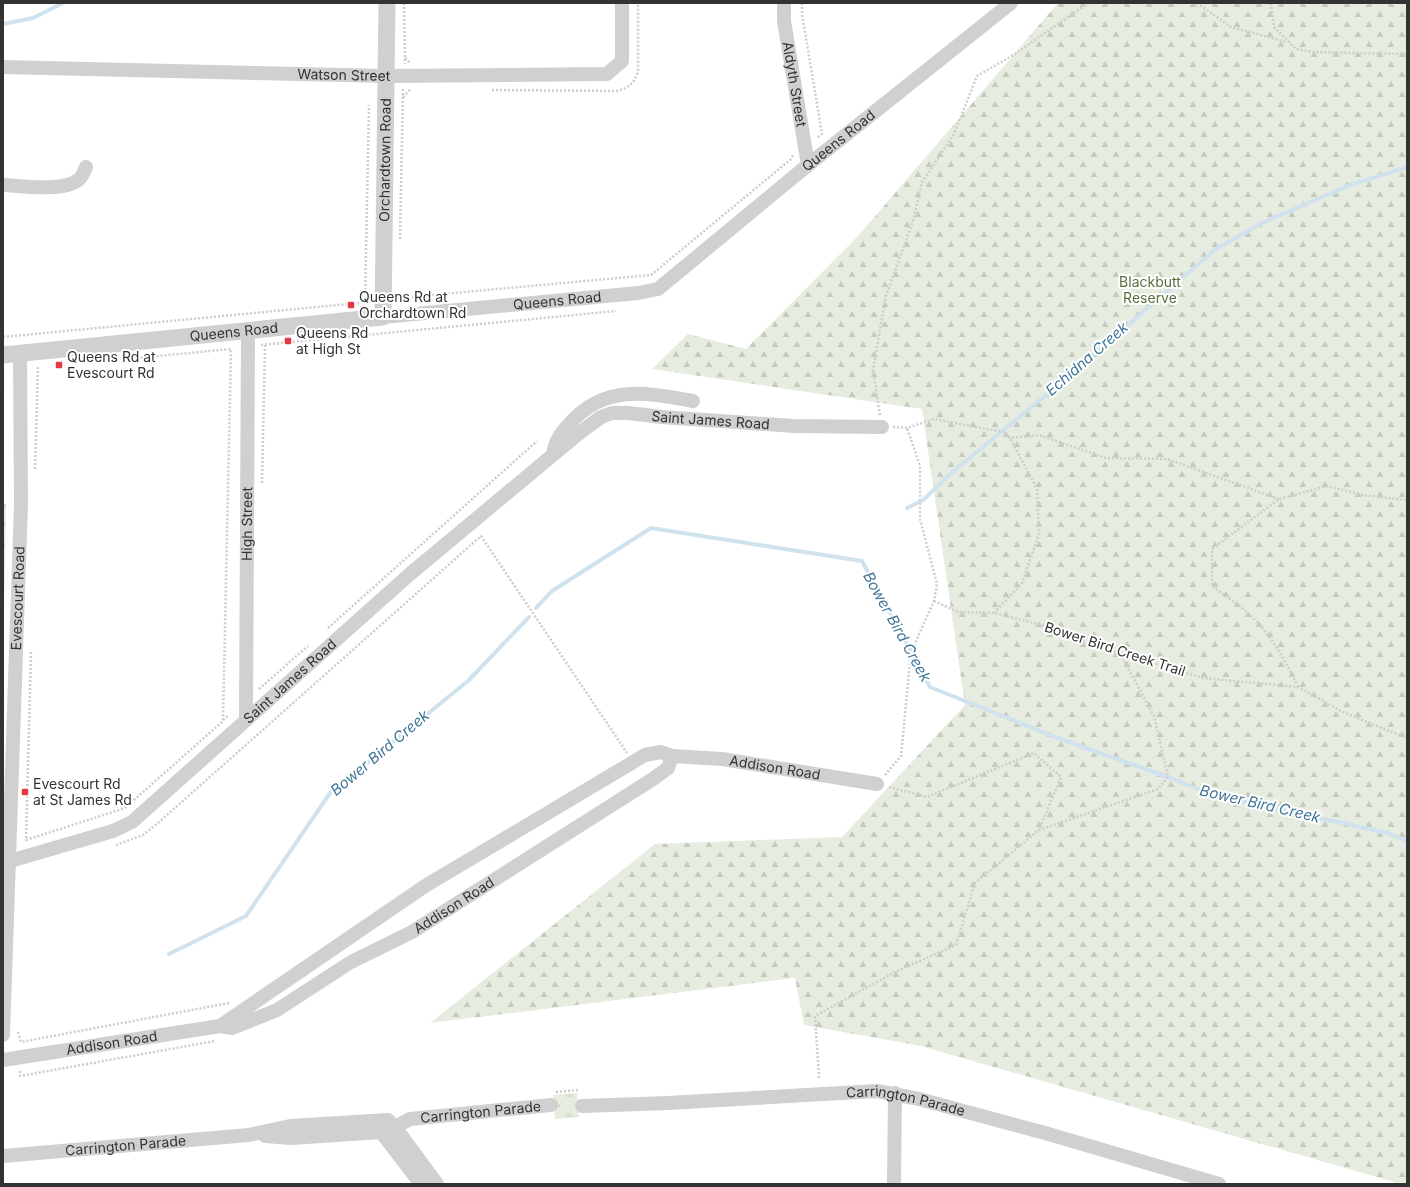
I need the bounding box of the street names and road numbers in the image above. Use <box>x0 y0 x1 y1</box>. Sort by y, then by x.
street label: Aldyth Street <box>780 40 811 128</box>
street label: Watson Street <box>297 65 391 84</box>
street label: Orchardtown Road <box>375 98 394 222</box>
street label: Queens Road <box>798 106 878 175</box>
street label: Queens Road <box>512 287 602 313</box>
street label: Queens Road <box>189 319 279 344</box>
street label: Saint James Road <box>651 407 770 432</box>
street label: High Street <box>238 486 255 561</box>
street label: Evescourt Road <box>7 546 28 651</box>
street label: Bower Bird Creek Trail <box>1042 618 1188 679</box>
street label: Saint James Road <box>240 635 339 727</box>
street label: Addison Road <box>728 751 822 783</box>
street label: Addison Road <box>410 873 497 937</box>
street label: Addison Road <box>65 1027 158 1058</box>
street label: Carrington Parade <box>846 1082 967 1119</box>
street label: Carrington Parade <box>419 1097 542 1126</box>
street label: Carrington Parade <box>64 1131 187 1159</box>

